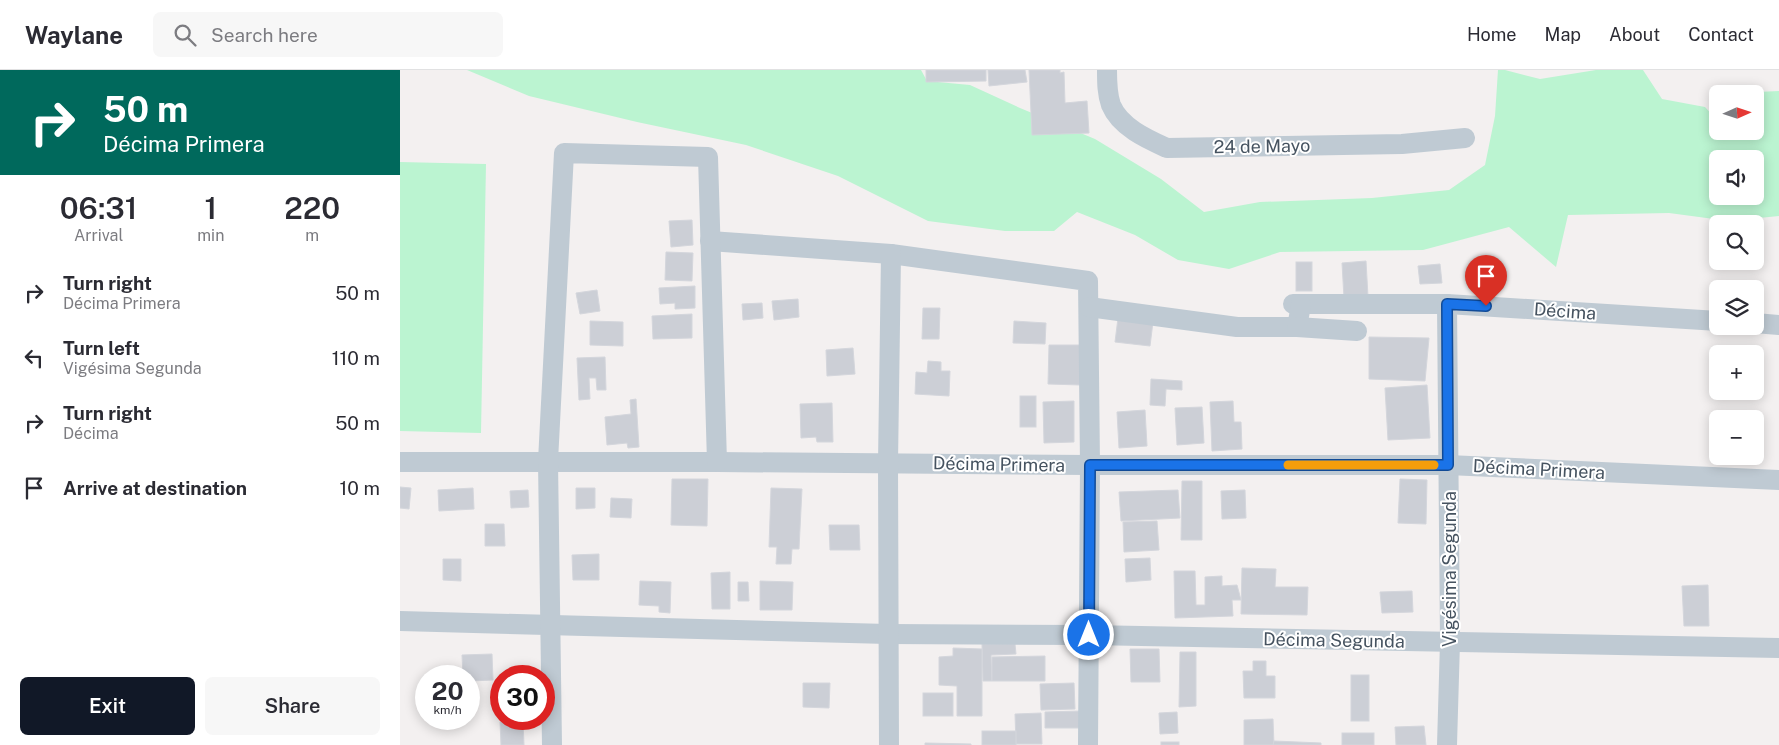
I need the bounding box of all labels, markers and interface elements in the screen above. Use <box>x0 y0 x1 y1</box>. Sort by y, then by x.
search box <box>153 12 503 57</box>
text: Waylane <box>25 21 123 49</box>
icon: search <box>171 21 199 49</box>
text: Search here <box>211 24 318 46</box>
text: Home <box>1467 24 1517 45</box>
text: Map <box>1545 24 1581 45</box>
text: About <box>1609 24 1660 45</box>
text: Contact <box>1688 24 1754 45</box>
north arrow <box>1709 85 1764 140</box>
map controls <box>1709 85 1764 465</box>
text: 50 m <box>103 89 188 130</box>
icon: right <box>20 90 85 155</box>
text: Décima Primera <box>103 131 265 157</box>
street label: 24 de Mayo <box>1214 135 1310 157</box>
button: sound <box>1709 150 1764 205</box>
text: 06:31 <box>60 190 137 226</box>
text: 1 <box>205 190 217 226</box>
text: 220 <box>284 190 340 226</box>
button: search <box>1709 215 1764 270</box>
text: Arrival <box>74 226 123 245</box>
text: min <box>197 226 224 245</box>
text: m <box>305 226 319 245</box>
pin <box>1465 255 1507 306</box>
icon: arrive <box>1472 262 1500 290</box>
text: Turn right <box>63 272 152 294</box>
icon: right <box>20 279 48 307</box>
button: layers <box>1709 280 1764 335</box>
text: 50 m <box>335 282 380 304</box>
text: Décima Primera <box>63 294 181 313</box>
street label: Décima <box>1533 298 1597 324</box>
text: Turn left <box>63 337 140 359</box>
icon: left <box>20 344 48 372</box>
button: + <box>1709 345 1764 400</box>
text: 110 m <box>332 347 380 369</box>
text: Vigésima Segunda <box>63 359 202 378</box>
text: Turn right <box>63 402 152 424</box>
icon: right <box>20 409 48 437</box>
button: − <box>1709 410 1764 465</box>
text: 50 m <box>335 412 380 434</box>
text: Décima <box>63 424 118 443</box>
street label: Décima Primera <box>933 452 1065 476</box>
street label: Décima Primera <box>1472 455 1606 483</box>
icon: arrive <box>20 474 48 502</box>
text: Arrive at destination <box>63 477 247 499</box>
text: 10 m <box>340 477 380 499</box>
street label: Vigésima Segunda <box>1439 491 1460 647</box>
position arrow <box>1062 608 1114 660</box>
street label: Décima Segunda <box>1263 628 1405 652</box>
speed limit sign: 30 <box>490 665 555 730</box>
text: 20 <box>432 676 464 706</box>
button: Exit <box>20 677 195 735</box>
button: Share <box>205 677 380 735</box>
text: km/h <box>433 703 462 717</box>

